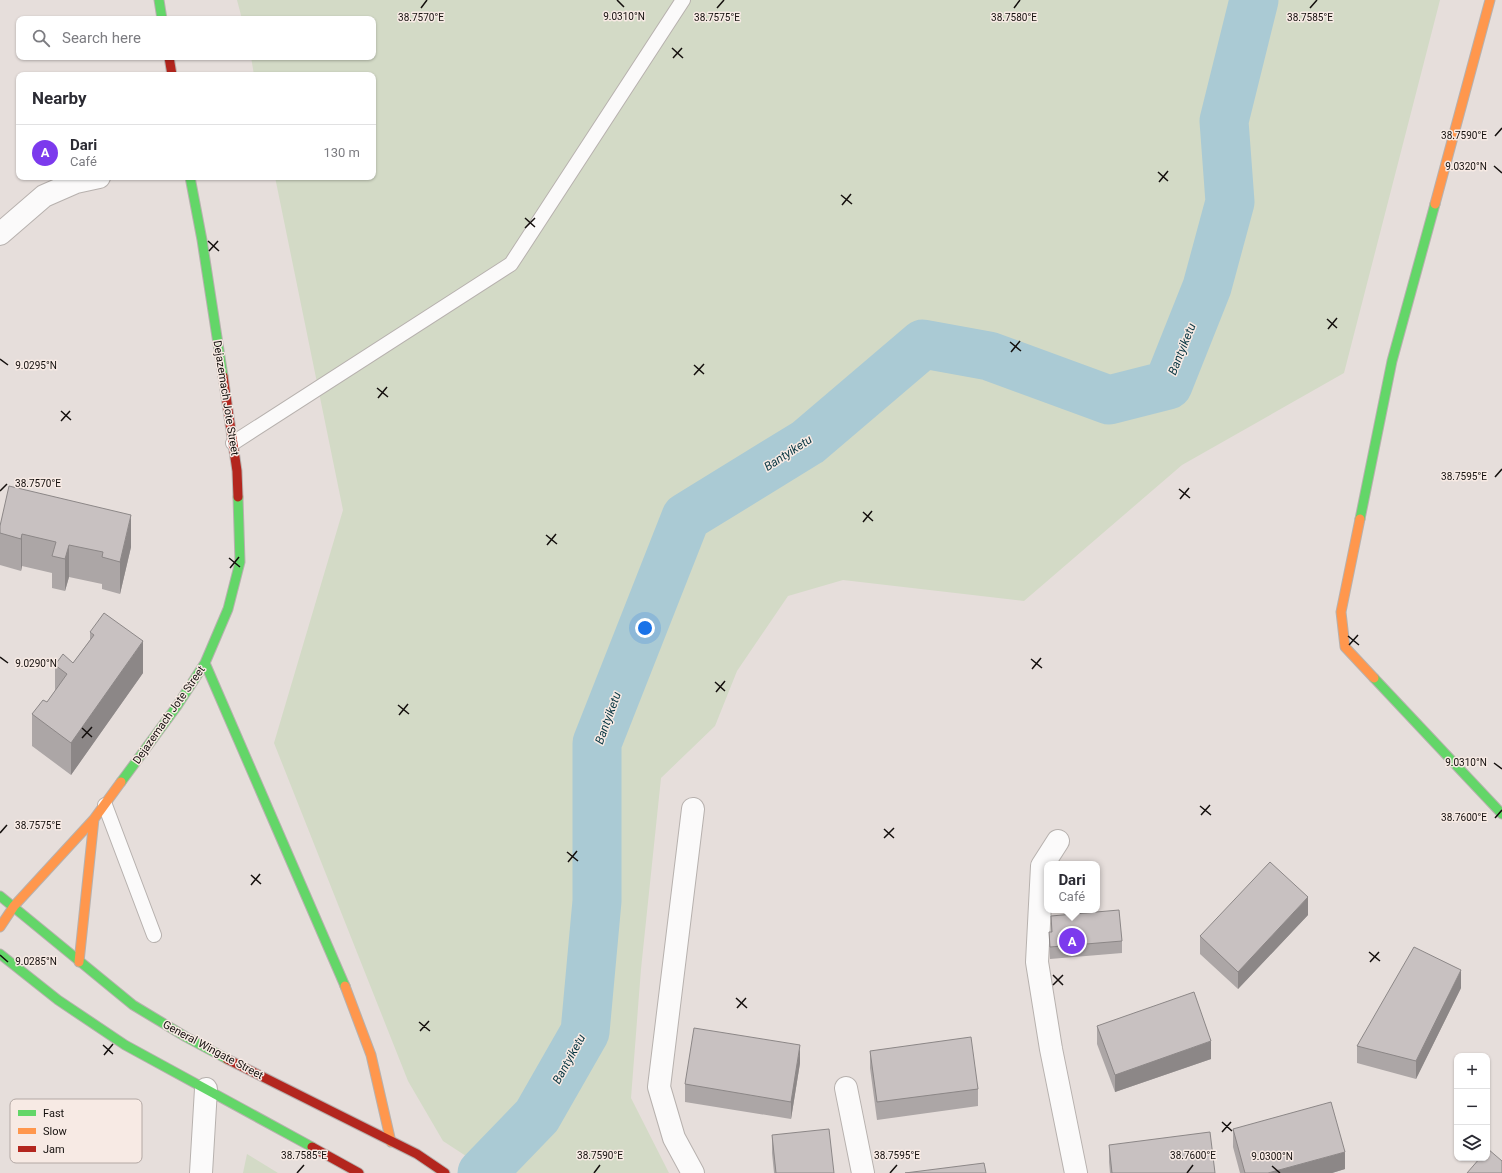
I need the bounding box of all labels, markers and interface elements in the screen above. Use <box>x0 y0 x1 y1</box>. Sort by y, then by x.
text: 9.0310°N <box>603 11 645 22</box>
text: 38.7570°E <box>398 12 444 23</box>
text: 38.7575°E <box>694 12 740 23</box>
text: 38.7580°E <box>991 12 1037 23</box>
text: 38.7585°E <box>1287 12 1333 23</box>
search box <box>16 16 376 60</box>
icon: search <box>30 27 52 49</box>
text: Search here <box>62 29 141 47</box>
text: Nearby <box>32 88 87 108</box>
text: 38.7590°E <box>1441 130 1487 141</box>
text: Dari <box>70 136 97 154</box>
text: A <box>41 145 49 160</box>
text: 130 m <box>323 145 360 160</box>
text: Café <box>70 154 97 169</box>
text: 9.0320°N <box>1445 161 1487 172</box>
water label: Bantyiketu <box>1165 321 1199 377</box>
street label: Dejazemach Jote Street <box>210 339 242 457</box>
text: 9.0295°N <box>15 360 57 371</box>
water label: Bantyiketu <box>761 432 815 474</box>
text: 38.7595°E <box>1441 471 1487 482</box>
text: 38.7570°E <box>15 478 61 489</box>
your location <box>635 618 655 638</box>
text: 9.0290°N <box>15 658 57 669</box>
street label: Dejazemach Jote Street <box>130 663 208 766</box>
water label: Bantyiketu <box>592 690 624 746</box>
text: 9.0310°N <box>1445 757 1487 768</box>
text: 38.7600°E <box>1441 812 1487 823</box>
text: 38.7575°E <box>15 820 61 831</box>
popup <box>1044 861 1100 913</box>
text: Dari <box>1058 871 1086 889</box>
text: Café <box>1058 889 1085 904</box>
pin: A <box>1059 926 1085 956</box>
text: 9.0285°N <box>15 956 57 967</box>
street label: General Wingate Street <box>161 1018 266 1082</box>
water label: Bantyiketu <box>550 1031 589 1086</box>
map controls <box>1454 1053 1490 1161</box>
button: + <box>1454 1053 1490 1089</box>
button: − <box>1454 1089 1490 1125</box>
legend <box>10 1099 142 1163</box>
text: Fast <box>43 1107 65 1120</box>
text: Slow <box>43 1125 67 1138</box>
button: layers <box>1454 1125 1490 1161</box>
text: Jam <box>43 1143 65 1156</box>
text: 38.7585°E <box>281 1150 327 1161</box>
text: 38.7590°E <box>577 1150 623 1161</box>
text: 38.7595°E <box>874 1150 920 1161</box>
text: 38.7600°E <box>1170 1150 1216 1161</box>
text: 9.0300°N <box>1251 1151 1293 1162</box>

